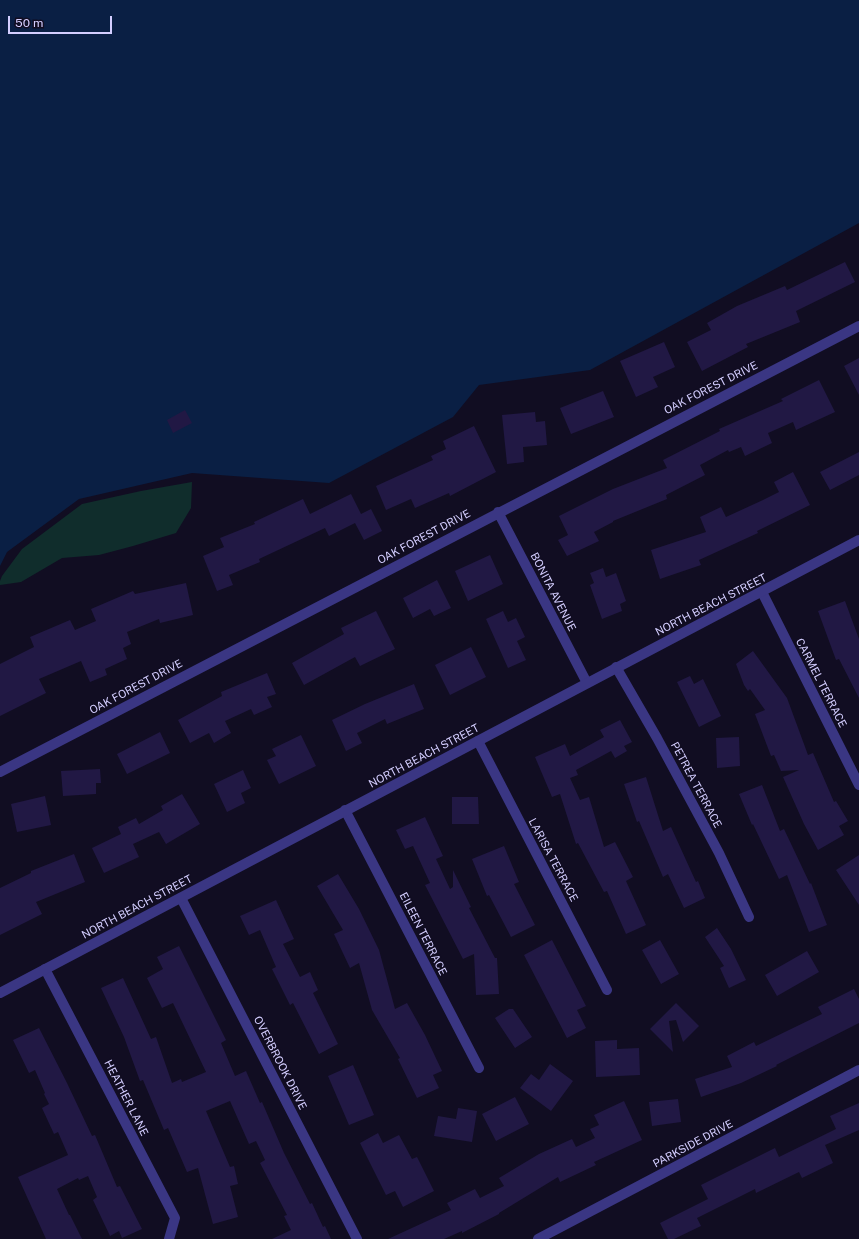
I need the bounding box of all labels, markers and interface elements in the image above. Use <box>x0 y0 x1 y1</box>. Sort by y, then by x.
scale bar <box>10 8 114 34</box>
text: 50 m <box>15 16 43 30</box>
street label: OAK FOREST DRIVE <box>662 359 760 417</box>
street label: OAK FOREST DRIVE <box>375 507 473 567</box>
street label: BONITA AVENUE <box>527 550 579 634</box>
street label: NORTH BEACH STREET <box>653 571 769 639</box>
street label: CARMEL TERRACE <box>793 636 849 730</box>
street label: OAK FOREST DRIVE <box>87 657 185 717</box>
street label: NORTH BEACH STREET <box>366 721 482 791</box>
street label: PETREA TERRACE <box>668 740 724 830</box>
street label: LARISA TERRACE <box>525 816 581 904</box>
street label: NORTH BEACH STREET <box>79 872 195 942</box>
street label: EILEEN TERRACE <box>396 890 450 978</box>
street label: OVERBROOK DRIVE <box>251 1014 309 1112</box>
street label: HEATHER LANE <box>101 1058 151 1138</box>
street label: PARKSIDE DRIVE <box>651 1117 735 1171</box>

